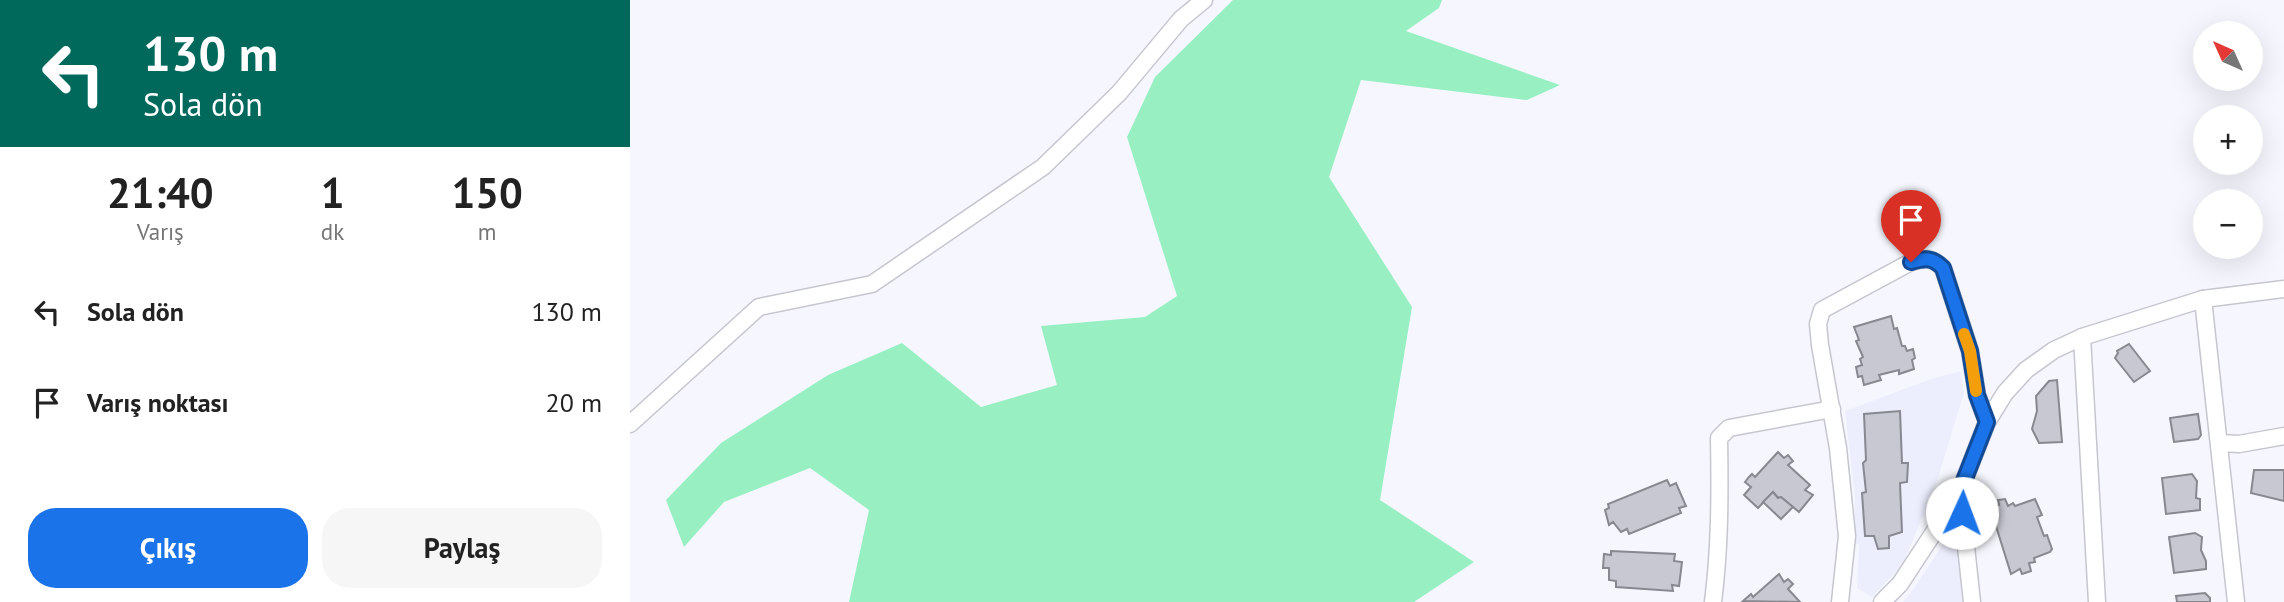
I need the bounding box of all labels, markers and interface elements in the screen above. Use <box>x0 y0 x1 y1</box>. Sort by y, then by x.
text: 130 m <box>143 21 278 85</box>
north arrow <box>2193 21 2263 91</box>
map controls <box>2193 21 2263 259</box>
icon: left <box>28 28 119 119</box>
text: Sola dön <box>143 83 263 125</box>
button: + <box>2193 105 2263 175</box>
text: 21:40 <box>107 165 214 220</box>
text: 1 <box>321 165 344 220</box>
text: 150 <box>451 165 523 220</box>
button: − <box>2193 189 2263 259</box>
pin <box>1881 190 1941 262</box>
icon: arrive <box>1892 201 1930 239</box>
text: Varış <box>137 217 184 246</box>
text: dk <box>321 217 344 246</box>
text: m <box>478 217 497 246</box>
icon: left <box>28 293 66 331</box>
text: Sola dön <box>87 295 184 328</box>
text: 130 m <box>531 295 602 328</box>
icon: arrive <box>28 384 66 422</box>
text: Varış noktası <box>87 386 229 419</box>
text: 20 m <box>546 386 602 419</box>
position arrow <box>1925 476 1999 550</box>
button: Çıkış <box>28 508 308 588</box>
button: Paylaş <box>322 508 602 588</box>

